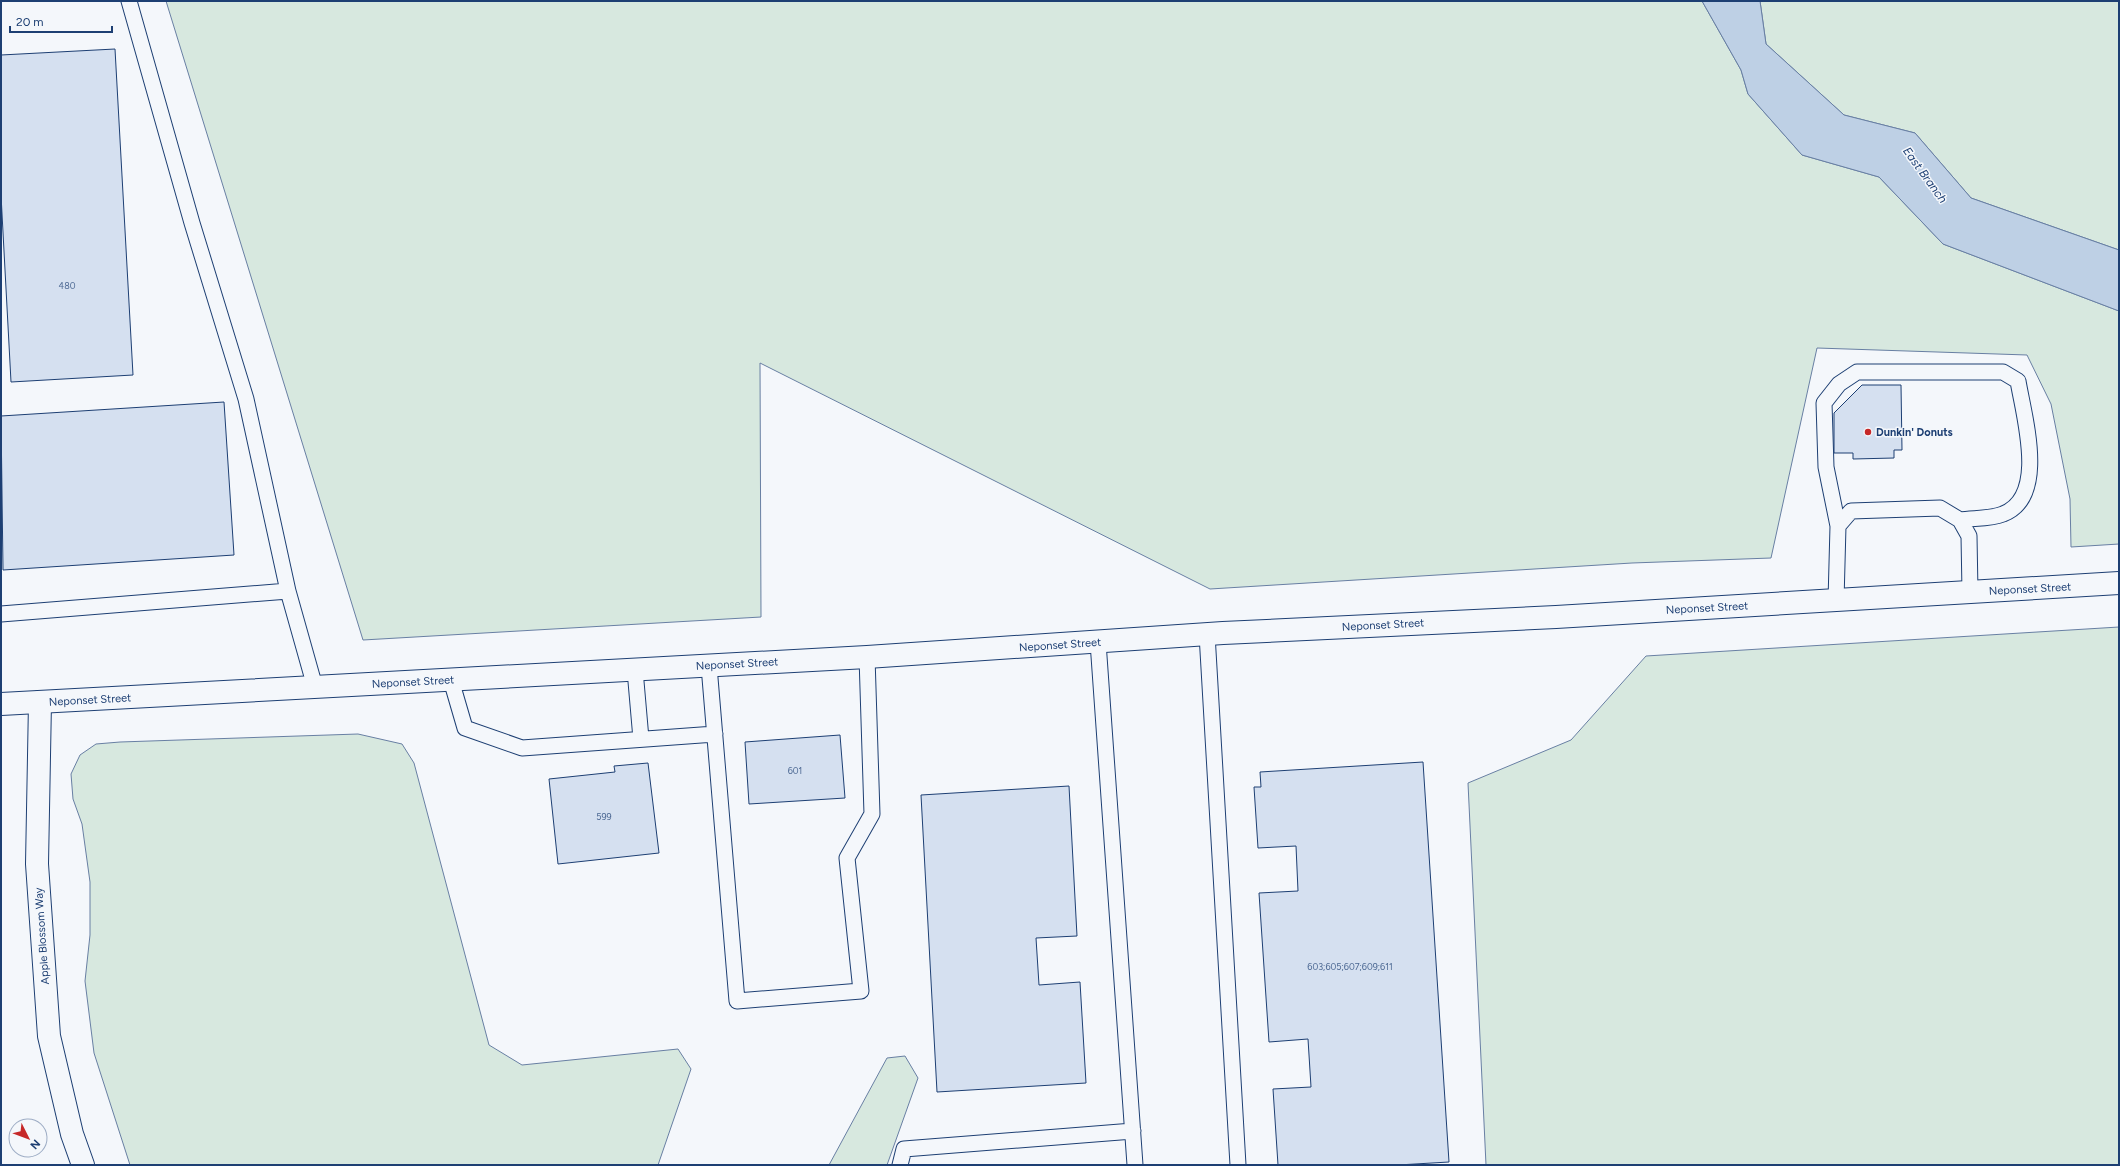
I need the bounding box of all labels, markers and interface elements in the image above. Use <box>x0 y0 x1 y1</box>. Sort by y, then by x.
scale bar <box>10 8 112 34</box>
text: 20 m <box>16 15 44 29</box>
water label: East Branch <box>1900 144 1950 206</box>
house number: 480 <box>59 280 76 291</box>
place label: Dunkin' Donuts <box>1876 426 1953 439</box>
marker: Dunkin' Donuts <box>1863 427 1873 437</box>
street label: Neponset Street <box>1989 580 2071 598</box>
street label: Neponset Street <box>1666 599 1748 617</box>
street label: Neponset Street <box>1342 616 1424 634</box>
street label: Neponset Street <box>1018 636 1102 654</box>
street label: Neponset Street <box>696 655 778 673</box>
street label: Neponset Street <box>372 673 454 691</box>
street label: Neponset Street <box>49 691 131 709</box>
house number: 601 <box>788 765 802 776</box>
house number: 599 <box>596 811 612 822</box>
street label: Apple Blossom Way <box>32 887 52 985</box>
house number: 603;605;607;609;611 <box>1307 961 1393 972</box>
north arrow <box>8 1118 48 1158</box>
text: N <box>27 1137 43 1152</box>

